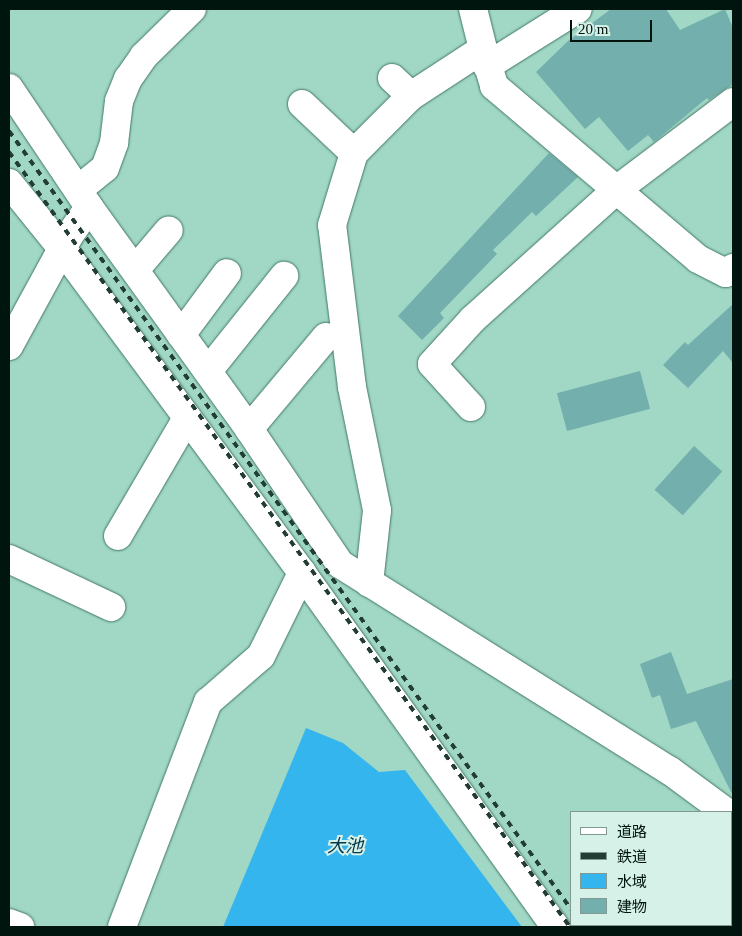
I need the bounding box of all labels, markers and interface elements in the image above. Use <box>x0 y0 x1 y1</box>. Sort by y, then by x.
scale bar <box>572 10 654 42</box>
text: 20 m <box>578 21 608 37</box>
legend <box>570 811 732 926</box>
text: 道路 <box>617 824 647 840</box>
water label: 大池 <box>327 835 363 857</box>
text: 鉄道 <box>617 849 647 865</box>
text: 水域 <box>617 874 647 890</box>
text: 建物 <box>617 899 647 915</box>

